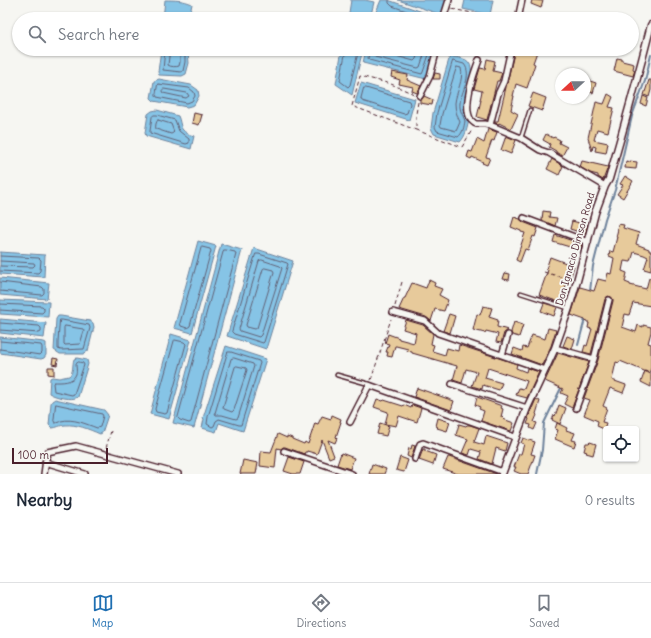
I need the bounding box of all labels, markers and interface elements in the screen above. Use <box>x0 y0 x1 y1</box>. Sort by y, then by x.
search box <box>12 12 639 56</box>
icon: search <box>26 23 48 45</box>
text: Search here <box>58 25 139 44</box>
north arrow <box>555 68 591 104</box>
street label: Don Ignacio Dimson Road <box>553 191 597 307</box>
map controls <box>603 426 639 462</box>
button: locate <box>603 426 639 462</box>
scale bar <box>12 446 108 465</box>
text: 100 m <box>18 448 49 462</box>
text: Nearby <box>16 489 72 511</box>
text: 0 results <box>585 492 635 509</box>
tab: Map <box>92 592 114 630</box>
tab: Directions <box>297 592 346 630</box>
tab: Saved <box>529 592 559 630</box>

